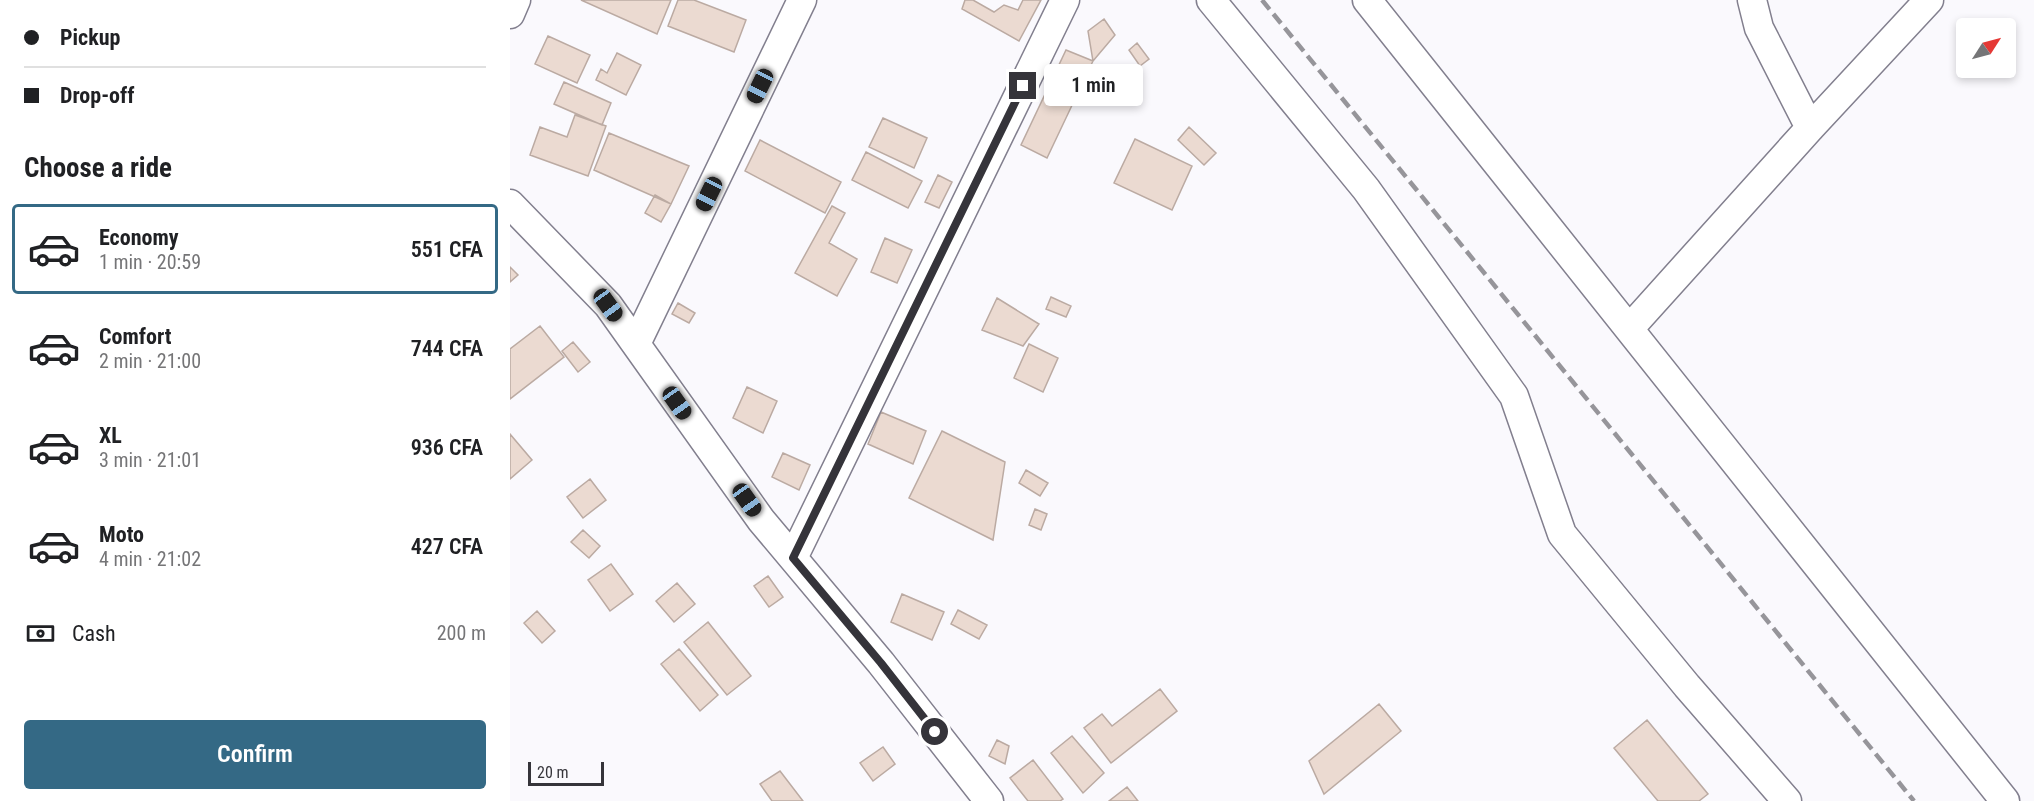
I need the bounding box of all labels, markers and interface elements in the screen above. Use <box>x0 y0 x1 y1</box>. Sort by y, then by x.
north arrow <box>1956 18 2016 78</box>
map controls <box>1956 18 2016 78</box>
text: Pickup <box>60 25 120 50</box>
callout: 1 min <box>1044 65 1143 107</box>
car <box>744 66 776 106</box>
route end <box>1009 72 1036 99</box>
text: 1 min <box>1071 73 1116 97</box>
text: Drop-off <box>60 83 134 108</box>
text: Choose a ride <box>24 152 172 184</box>
car <box>693 174 725 214</box>
icon: car <box>27 222 81 276</box>
text: Economy <box>99 225 179 250</box>
text: 551 CFA <box>411 237 483 262</box>
text: 1 min · 20:59 <box>99 250 201 274</box>
car <box>590 285 626 325</box>
icon: car <box>27 321 81 375</box>
text: Comfort <box>99 324 172 349</box>
text: 744 CFA <box>411 336 483 361</box>
text: 2 min · 21:00 <box>99 349 201 373</box>
car <box>659 383 695 423</box>
icon: car <box>27 420 81 474</box>
text: XL <box>99 423 122 448</box>
text: 936 CFA <box>411 435 483 460</box>
text: 3 min · 21:01 <box>99 448 201 472</box>
car <box>729 480 765 520</box>
icon: car <box>27 519 81 573</box>
text: Moto <box>99 522 144 547</box>
text: 427 CFA <box>411 534 483 559</box>
text: 4 min · 21:02 <box>99 547 201 571</box>
icon: cash <box>24 617 57 650</box>
text: Cash <box>72 621 116 646</box>
text: 200 m <box>437 621 486 645</box>
route start <box>921 718 948 745</box>
button: Confirm <box>24 720 486 789</box>
scale bar <box>528 759 604 786</box>
text: 20 m <box>537 763 569 782</box>

